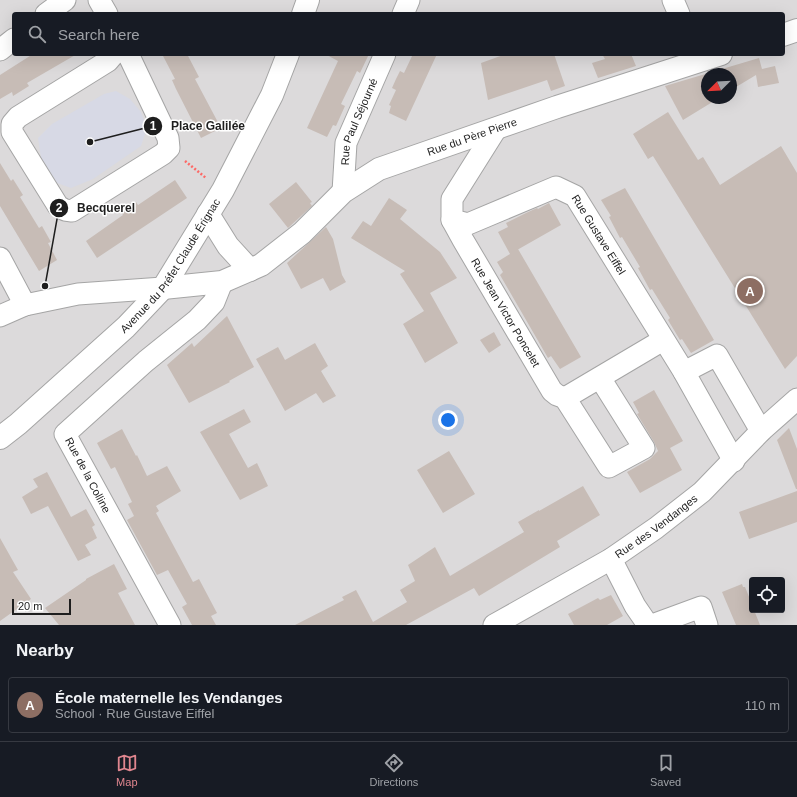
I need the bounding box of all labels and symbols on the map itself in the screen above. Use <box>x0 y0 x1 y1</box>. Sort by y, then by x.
north arrow <box>701 68 737 104</box>
street label: Rue Paul Séjourné <box>339 76 380 166</box>
callout: Place Galilée <box>143 114 253 138</box>
street label: Rue du Père Pierre <box>425 115 518 158</box>
text: 1 <box>150 119 157 133</box>
text: Place Galilée <box>171 119 245 133</box>
street label: Rue Gustave Eiffel <box>570 192 628 277</box>
callout: Becquerel <box>49 196 143 220</box>
street label: Avenue du Préfet Claude Érignac <box>118 196 223 335</box>
text: 2 <box>56 201 63 215</box>
text: Becquerel <box>77 201 135 215</box>
street label: Rue Jean Victor Poncelet <box>469 256 542 369</box>
pin: A <box>737 276 763 306</box>
your location <box>438 410 458 430</box>
street label: Rue de la Colline <box>63 435 113 515</box>
street label: Rue des Vendanges <box>613 492 700 560</box>
scale bar <box>12 597 71 616</box>

